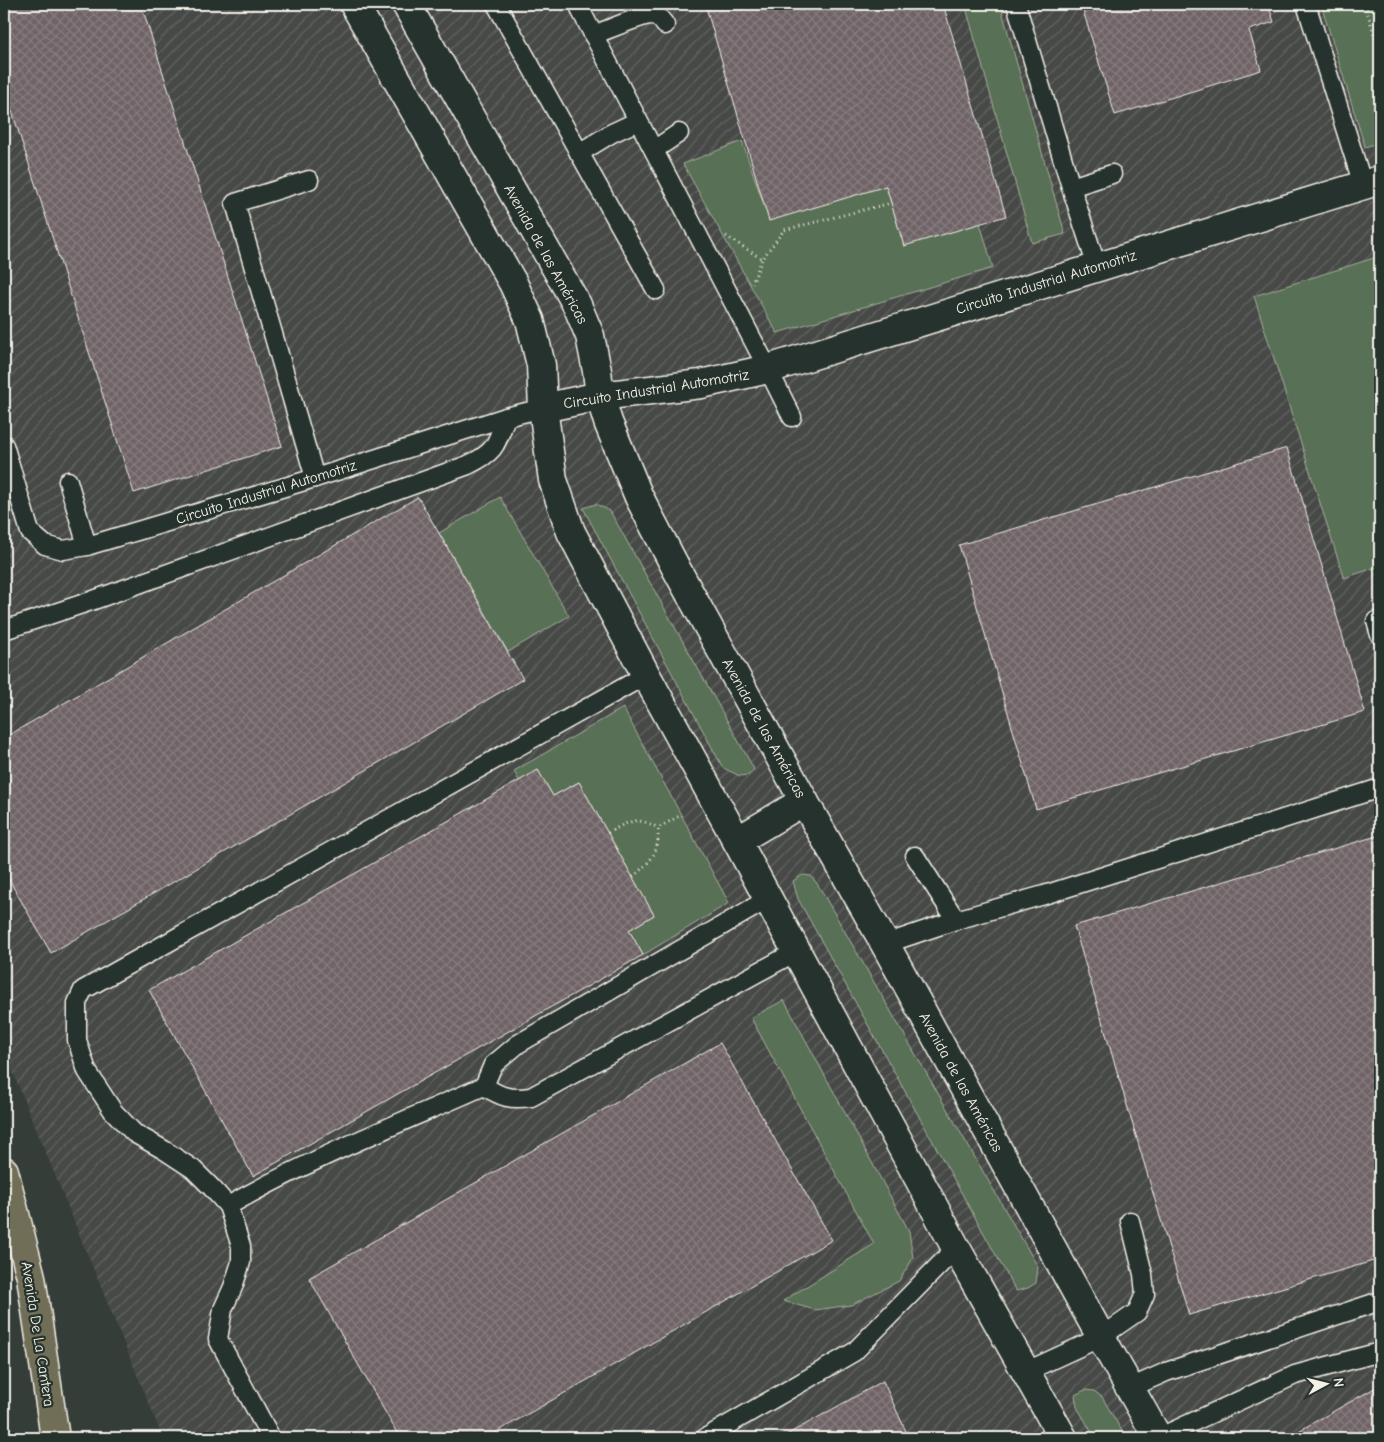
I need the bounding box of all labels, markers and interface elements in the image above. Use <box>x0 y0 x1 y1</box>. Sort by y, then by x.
street label: Avenida de las Américas <box>500 181 592 327</box>
street label: Circuito Industrial Automotriz <box>954 246 1139 318</box>
street label: Circuito Industrial Automotriz <box>562 365 750 413</box>
street label: Circuito Industrial Automotriz <box>174 456 359 528</box>
street label: Avenida de las Américas <box>718 655 810 801</box>
street label: Avenida de las Américas <box>915 1009 1007 1155</box>
street label: Avenida De La Cantera <box>18 1260 58 1408</box>
north arrow <box>1302 1360 1352 1410</box>
text: N <box>1329 1377 1347 1388</box>

